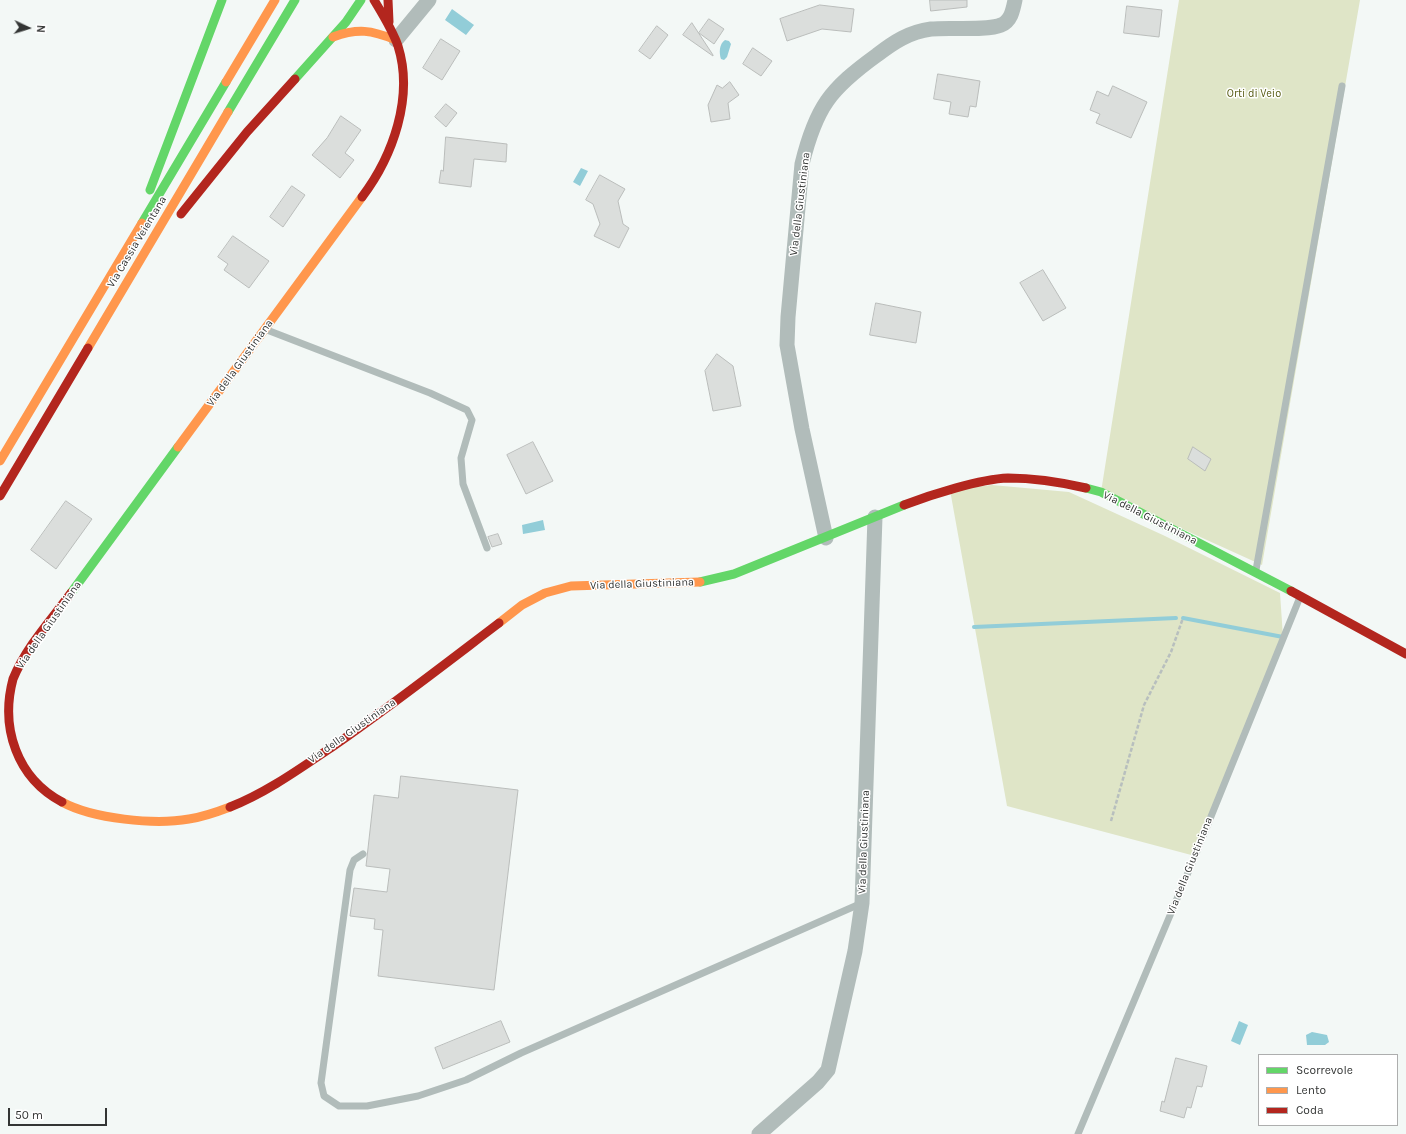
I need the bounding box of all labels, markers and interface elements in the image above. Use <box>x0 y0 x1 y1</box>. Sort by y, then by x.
north arrow <box>8 8 48 48</box>
text: N <box>34 24 47 33</box>
park label: Orti di Veio <box>1227 87 1281 101</box>
street label: Via della Giustiniana <box>787 152 813 256</box>
street label: Via Cassia Veientana <box>104 194 170 290</box>
street label: Via della Giustiniana <box>204 317 276 409</box>
street label: Via della Giustiniana <box>1101 489 1199 547</box>
street label: Via della Giustiniana <box>590 576 694 592</box>
street label: Via della Giustiniana <box>14 579 84 671</box>
street label: Via della Giustiniana <box>306 696 398 766</box>
street label: Via della Giustiniana <box>856 790 872 894</box>
street label: Via della Giustiniana <box>1164 815 1216 917</box>
legend <box>1258 1054 1398 1126</box>
text: Scorrevole <box>1296 1063 1353 1077</box>
text: Lento <box>1296 1083 1326 1097</box>
scale bar <box>10 1100 109 1126</box>
text: Coda <box>1296 1103 1324 1117</box>
text: 50 m <box>15 1108 43 1122</box>

